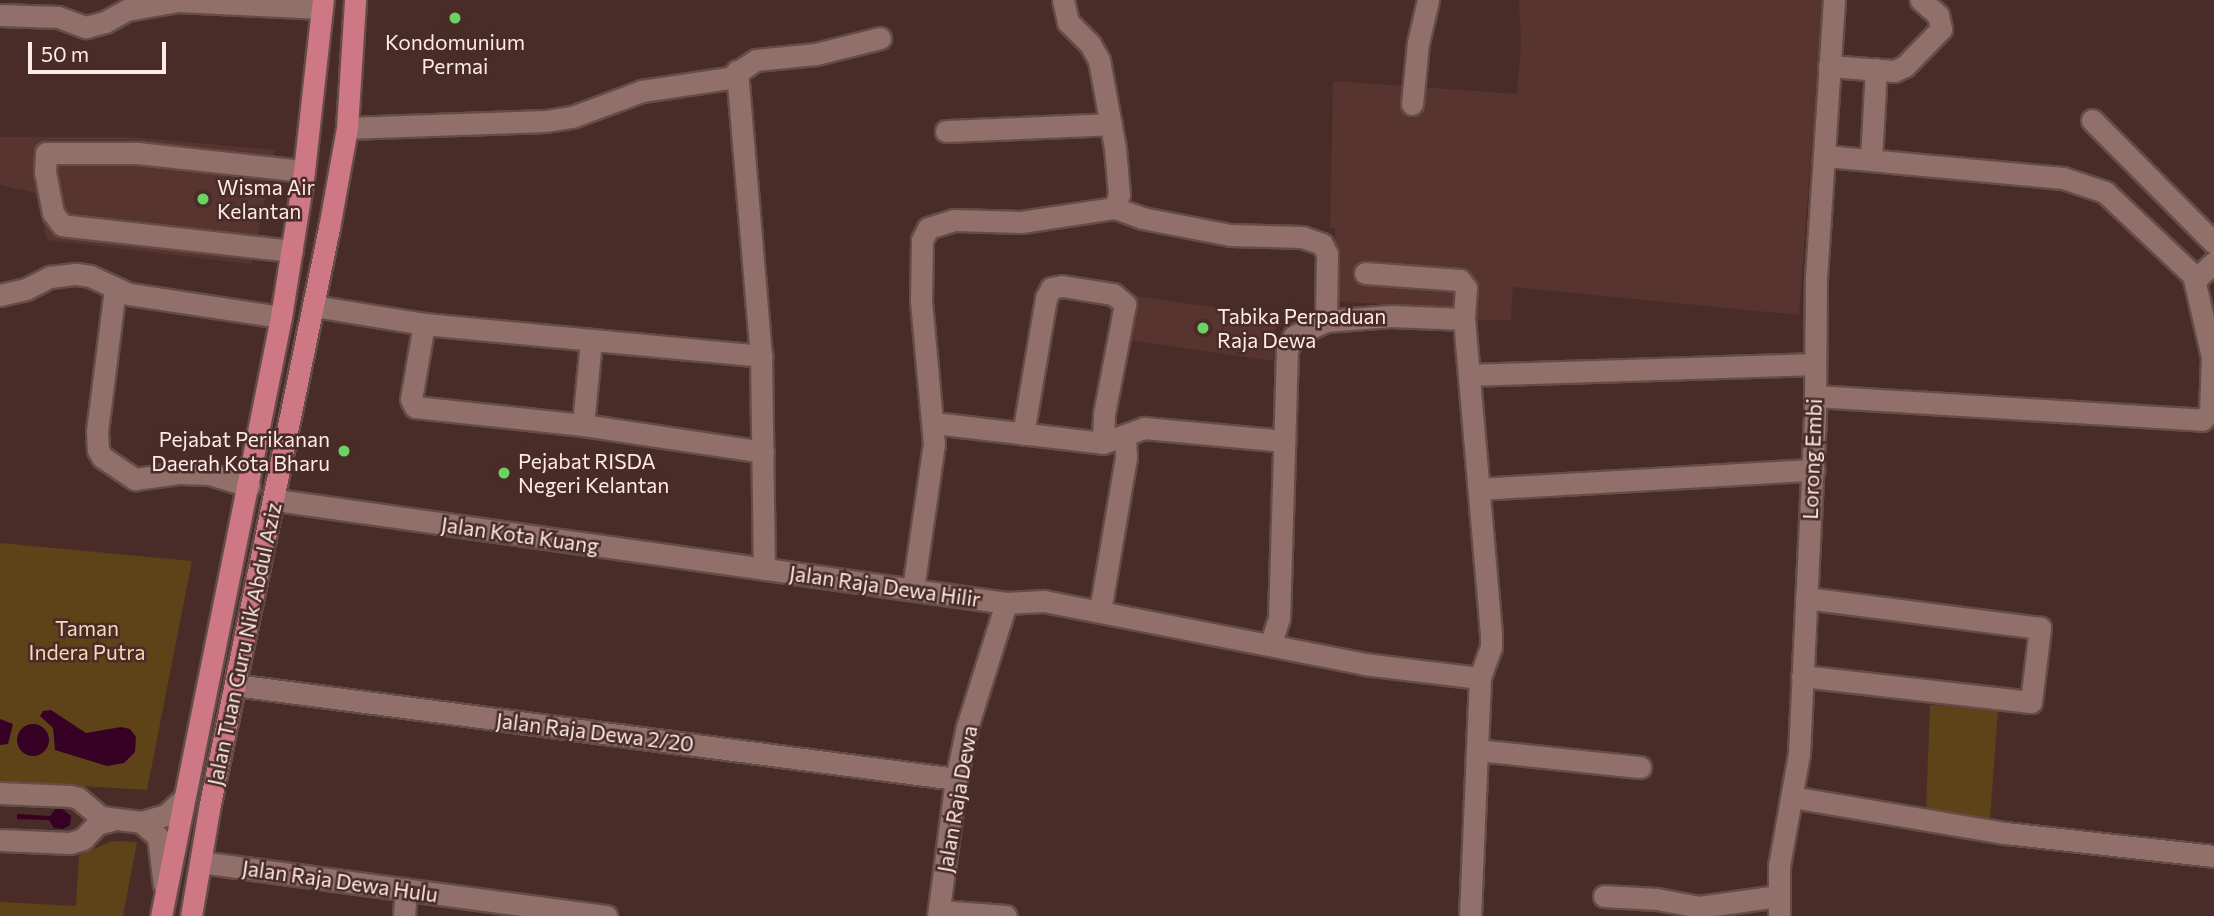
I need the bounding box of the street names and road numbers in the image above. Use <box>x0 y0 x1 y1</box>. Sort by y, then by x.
street label: Lorong Embi <box>1797 398 1827 520</box>
street label: Jalan Tuan Guru Nik Abdul Aziz <box>202 500 286 788</box>
street label: Jalan Kota Kuang <box>440 511 600 559</box>
street label: Jalan Raja Dewa Hilir <box>788 560 982 612</box>
street label: Jalan Raja Dewa 2/20 <box>495 707 695 757</box>
street label: Jalan Raja Dewa <box>932 724 982 874</box>
street label: Jalan Raja Dewa Hulu <box>241 855 439 907</box>

